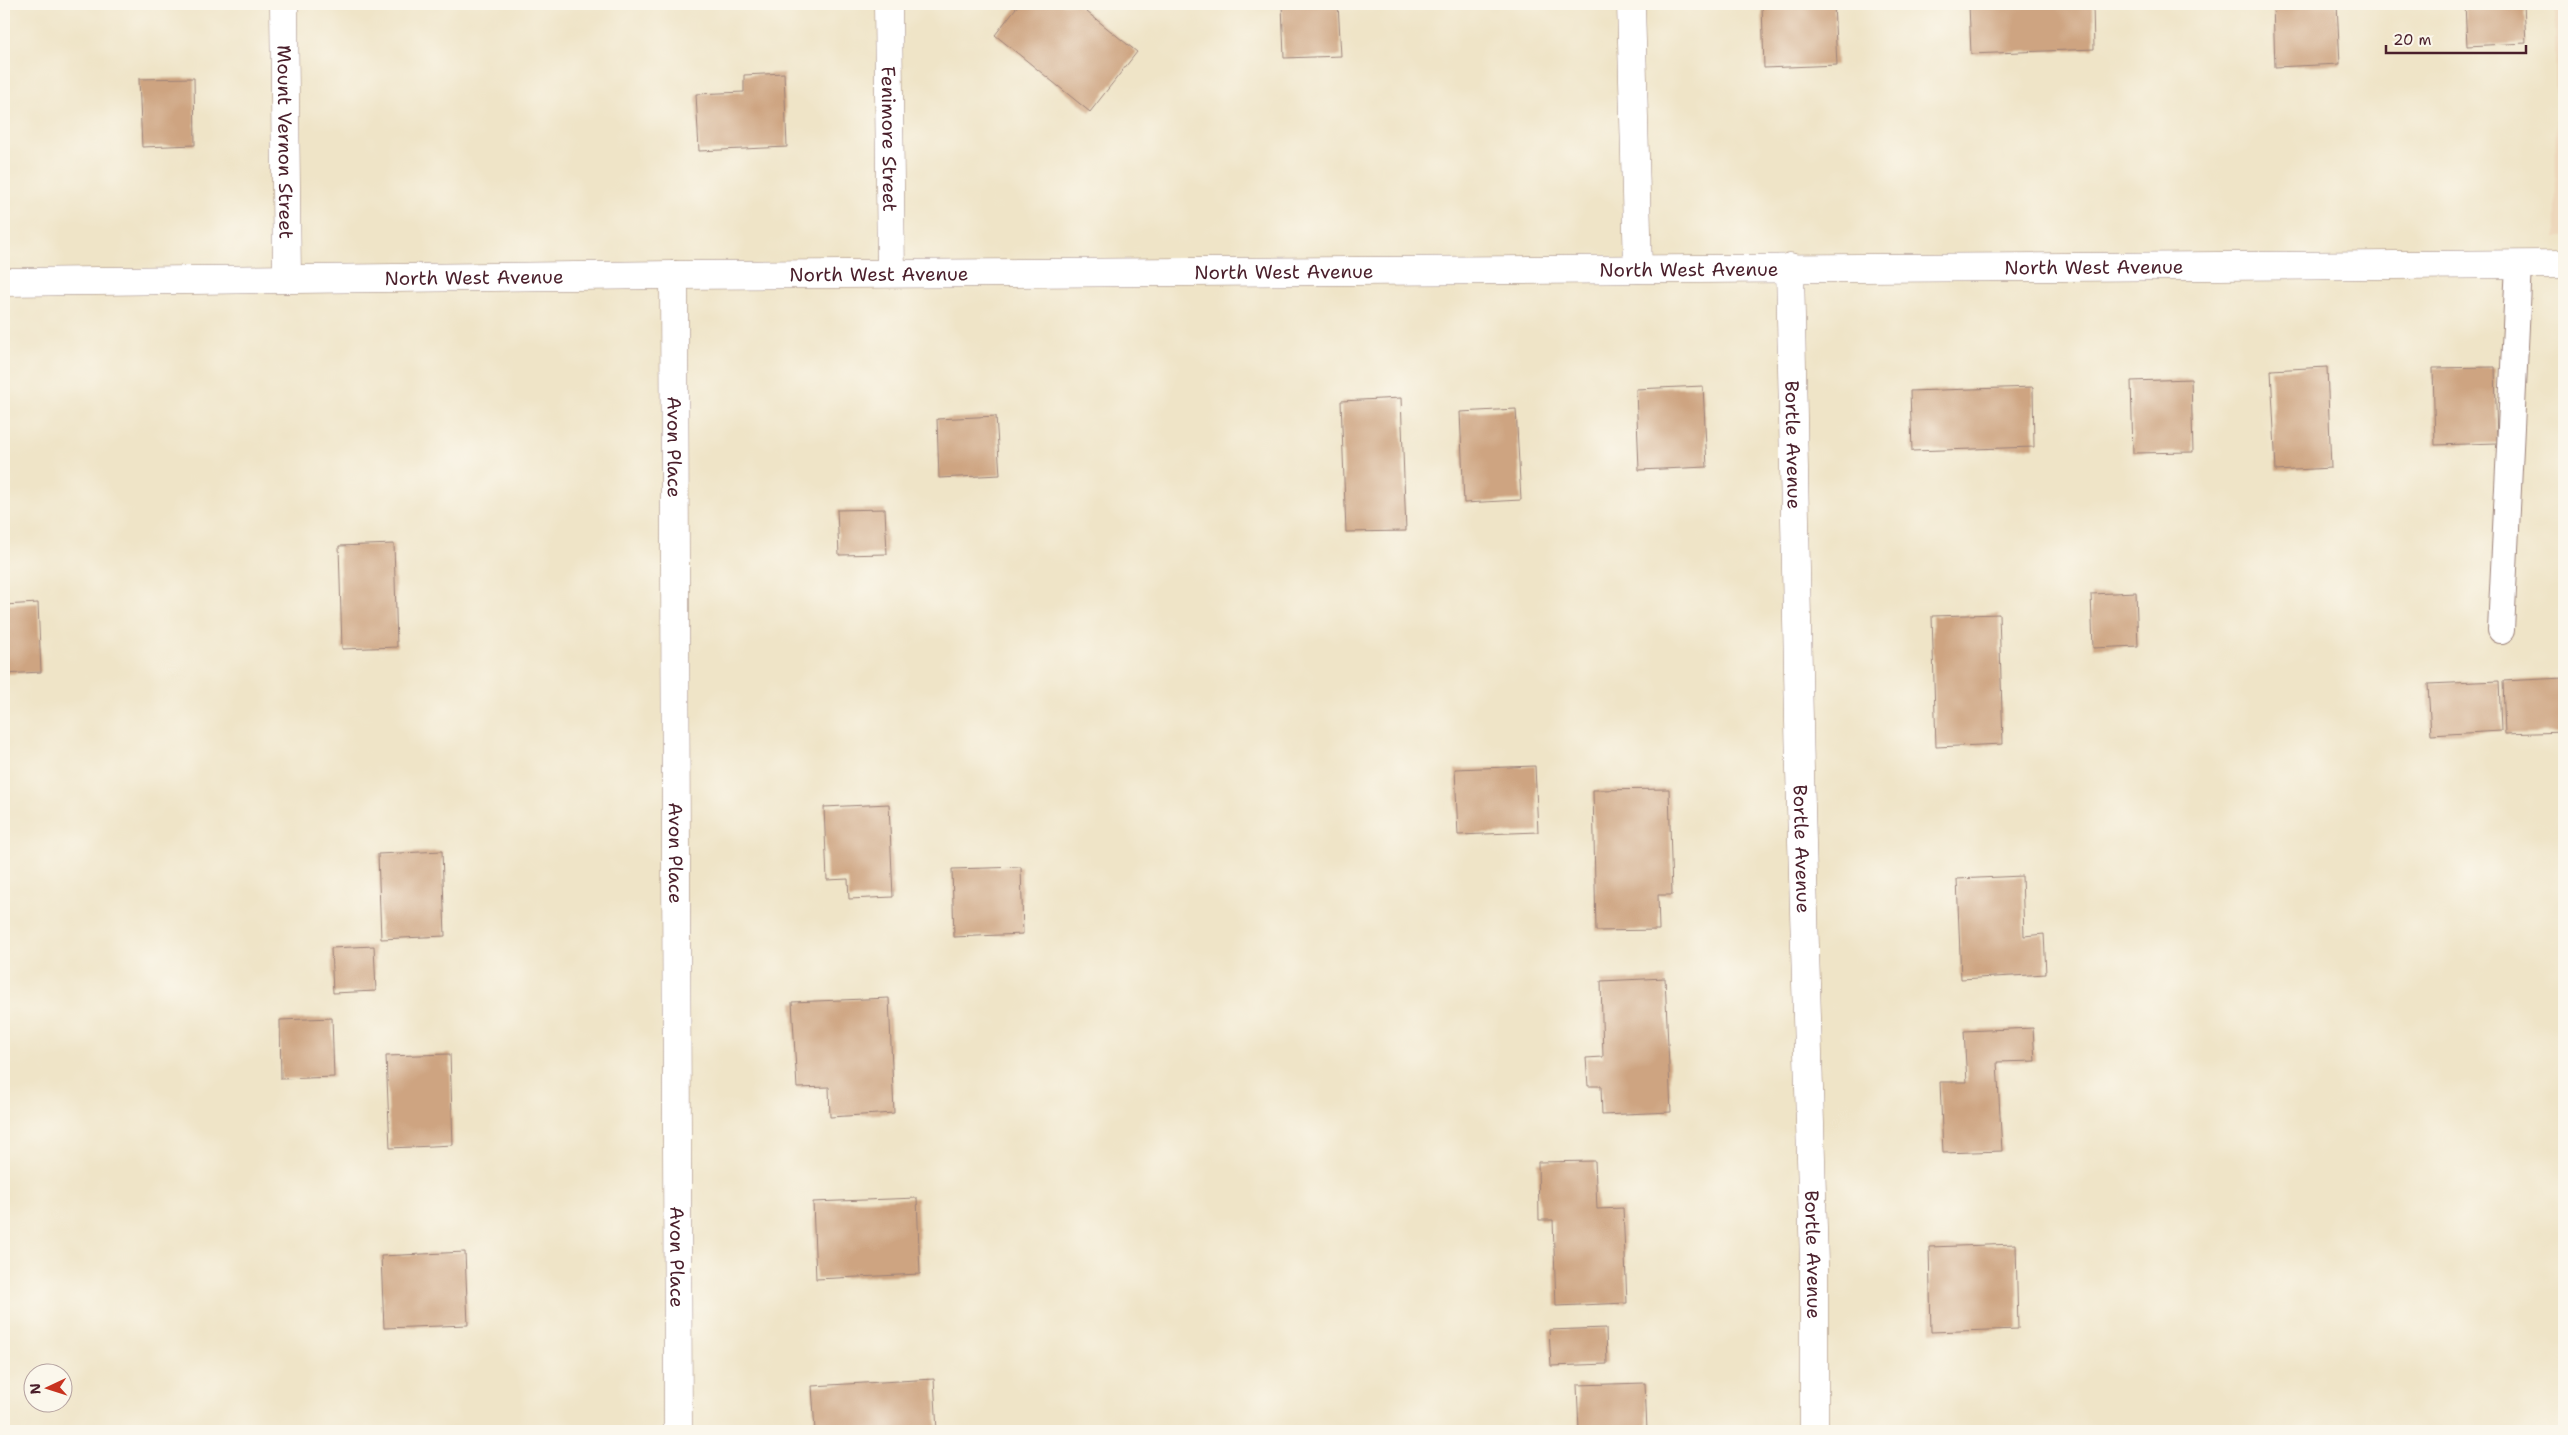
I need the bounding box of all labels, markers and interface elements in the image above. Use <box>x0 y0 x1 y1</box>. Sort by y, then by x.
scale bar <box>2386 22 2526 54</box>
text: 20 m <box>2393 30 2432 50</box>
street label: Mount Vernon Street <box>272 45 299 239</box>
street label: Fenimore Street <box>876 66 903 212</box>
street label: North West Avenue <box>2004 254 2184 280</box>
street label: North West Avenue <box>1599 256 1779 282</box>
street label: North West Avenue <box>1194 258 1374 284</box>
street label: North West Avenue <box>789 261 969 287</box>
street label: North West Avenue <box>384 264 564 291</box>
street label: Bortle Avenue <box>1780 380 1807 510</box>
street label: Avon Place <box>662 396 687 498</box>
street label: Bortle Avenue <box>1788 784 1817 914</box>
street label: Avon Place <box>663 802 689 904</box>
street label: Bortle Avenue <box>1799 1190 1827 1319</box>
street label: Avon Place <box>665 1206 690 1308</box>
north arrow <box>22 1362 72 1412</box>
text: N <box>26 1383 44 1395</box>

